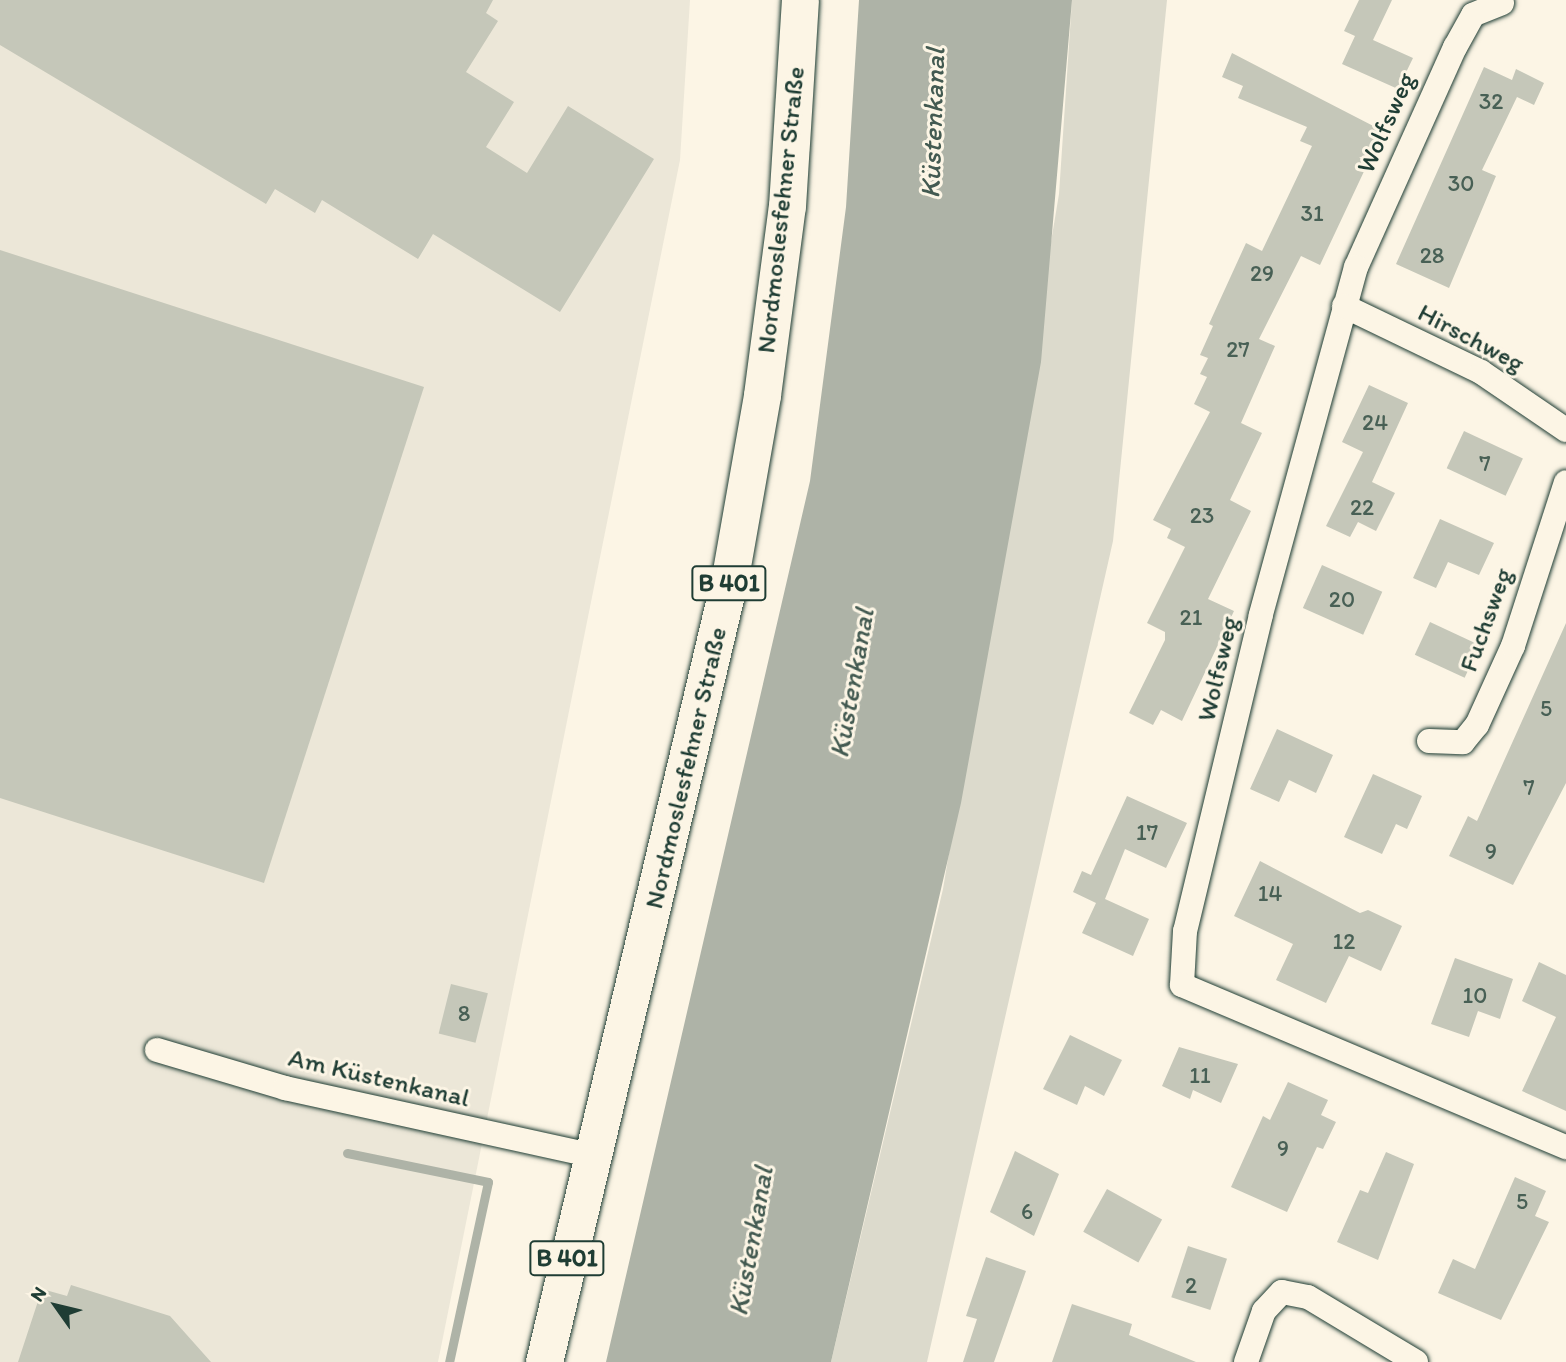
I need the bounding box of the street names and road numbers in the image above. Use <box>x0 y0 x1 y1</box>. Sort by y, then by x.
street label: Nordmoslesfehner Straße <box>750 65 812 355</box>
street label: Wolfsweg <box>1350 68 1422 178</box>
street label: Hirschweg <box>1412 297 1530 379</box>
road number: B 401 <box>690 562 768 604</box>
street label: Fuchsweg <box>1453 564 1519 676</box>
street label: Wolfsweg <box>1191 613 1245 725</box>
street label: Nordmoslesfehner Straße <box>638 624 734 912</box>
street label: Am Küstenkanal <box>286 1042 472 1114</box>
road number: B 401 <box>528 1238 606 1278</box>

